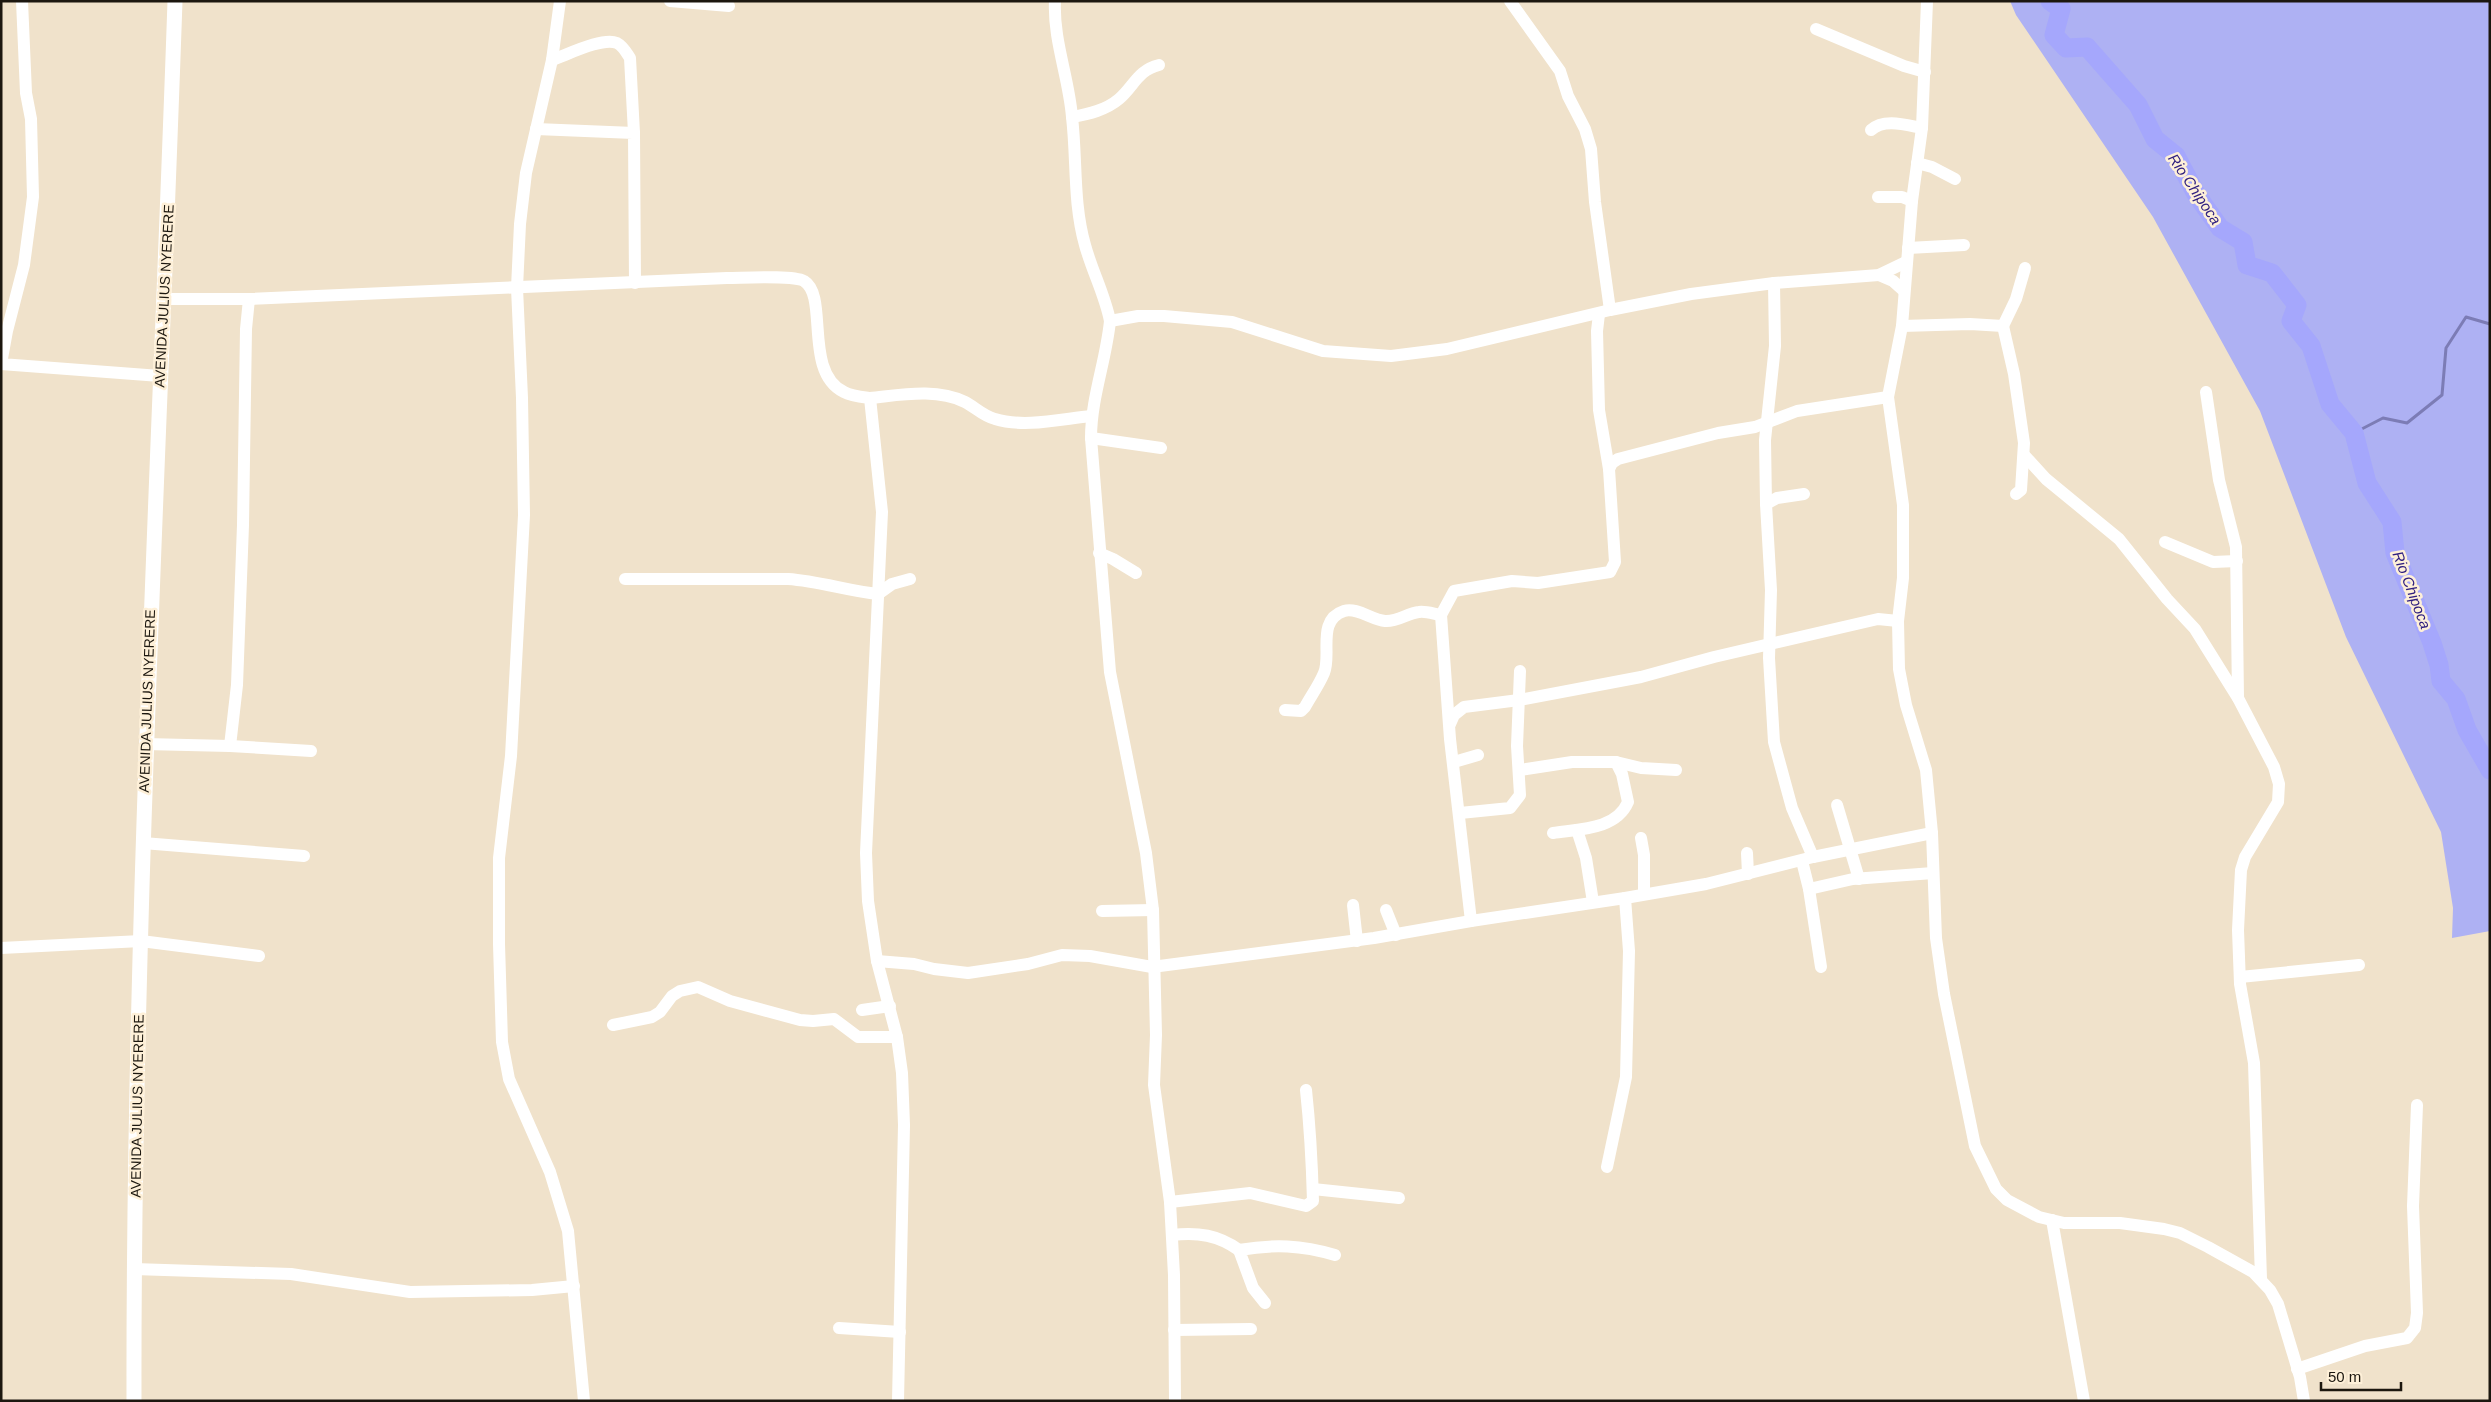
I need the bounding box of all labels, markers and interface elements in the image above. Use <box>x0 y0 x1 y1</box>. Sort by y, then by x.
water label: Rio Chipoca <box>2165 150 2225 228</box>
street label: AVENIDA JULIUS NYERERE <box>151 204 177 388</box>
water label: Rio Chipoca <box>2389 549 2435 631</box>
street label: AVENIDA JULIUS NYERERE <box>136 609 158 793</box>
street label: AVENIDA JULIUS NYERERE <box>127 1014 147 1198</box>
scale bar <box>2321 1360 2401 1392</box>
text: 50 m <box>2328 1368 2361 1385</box>

